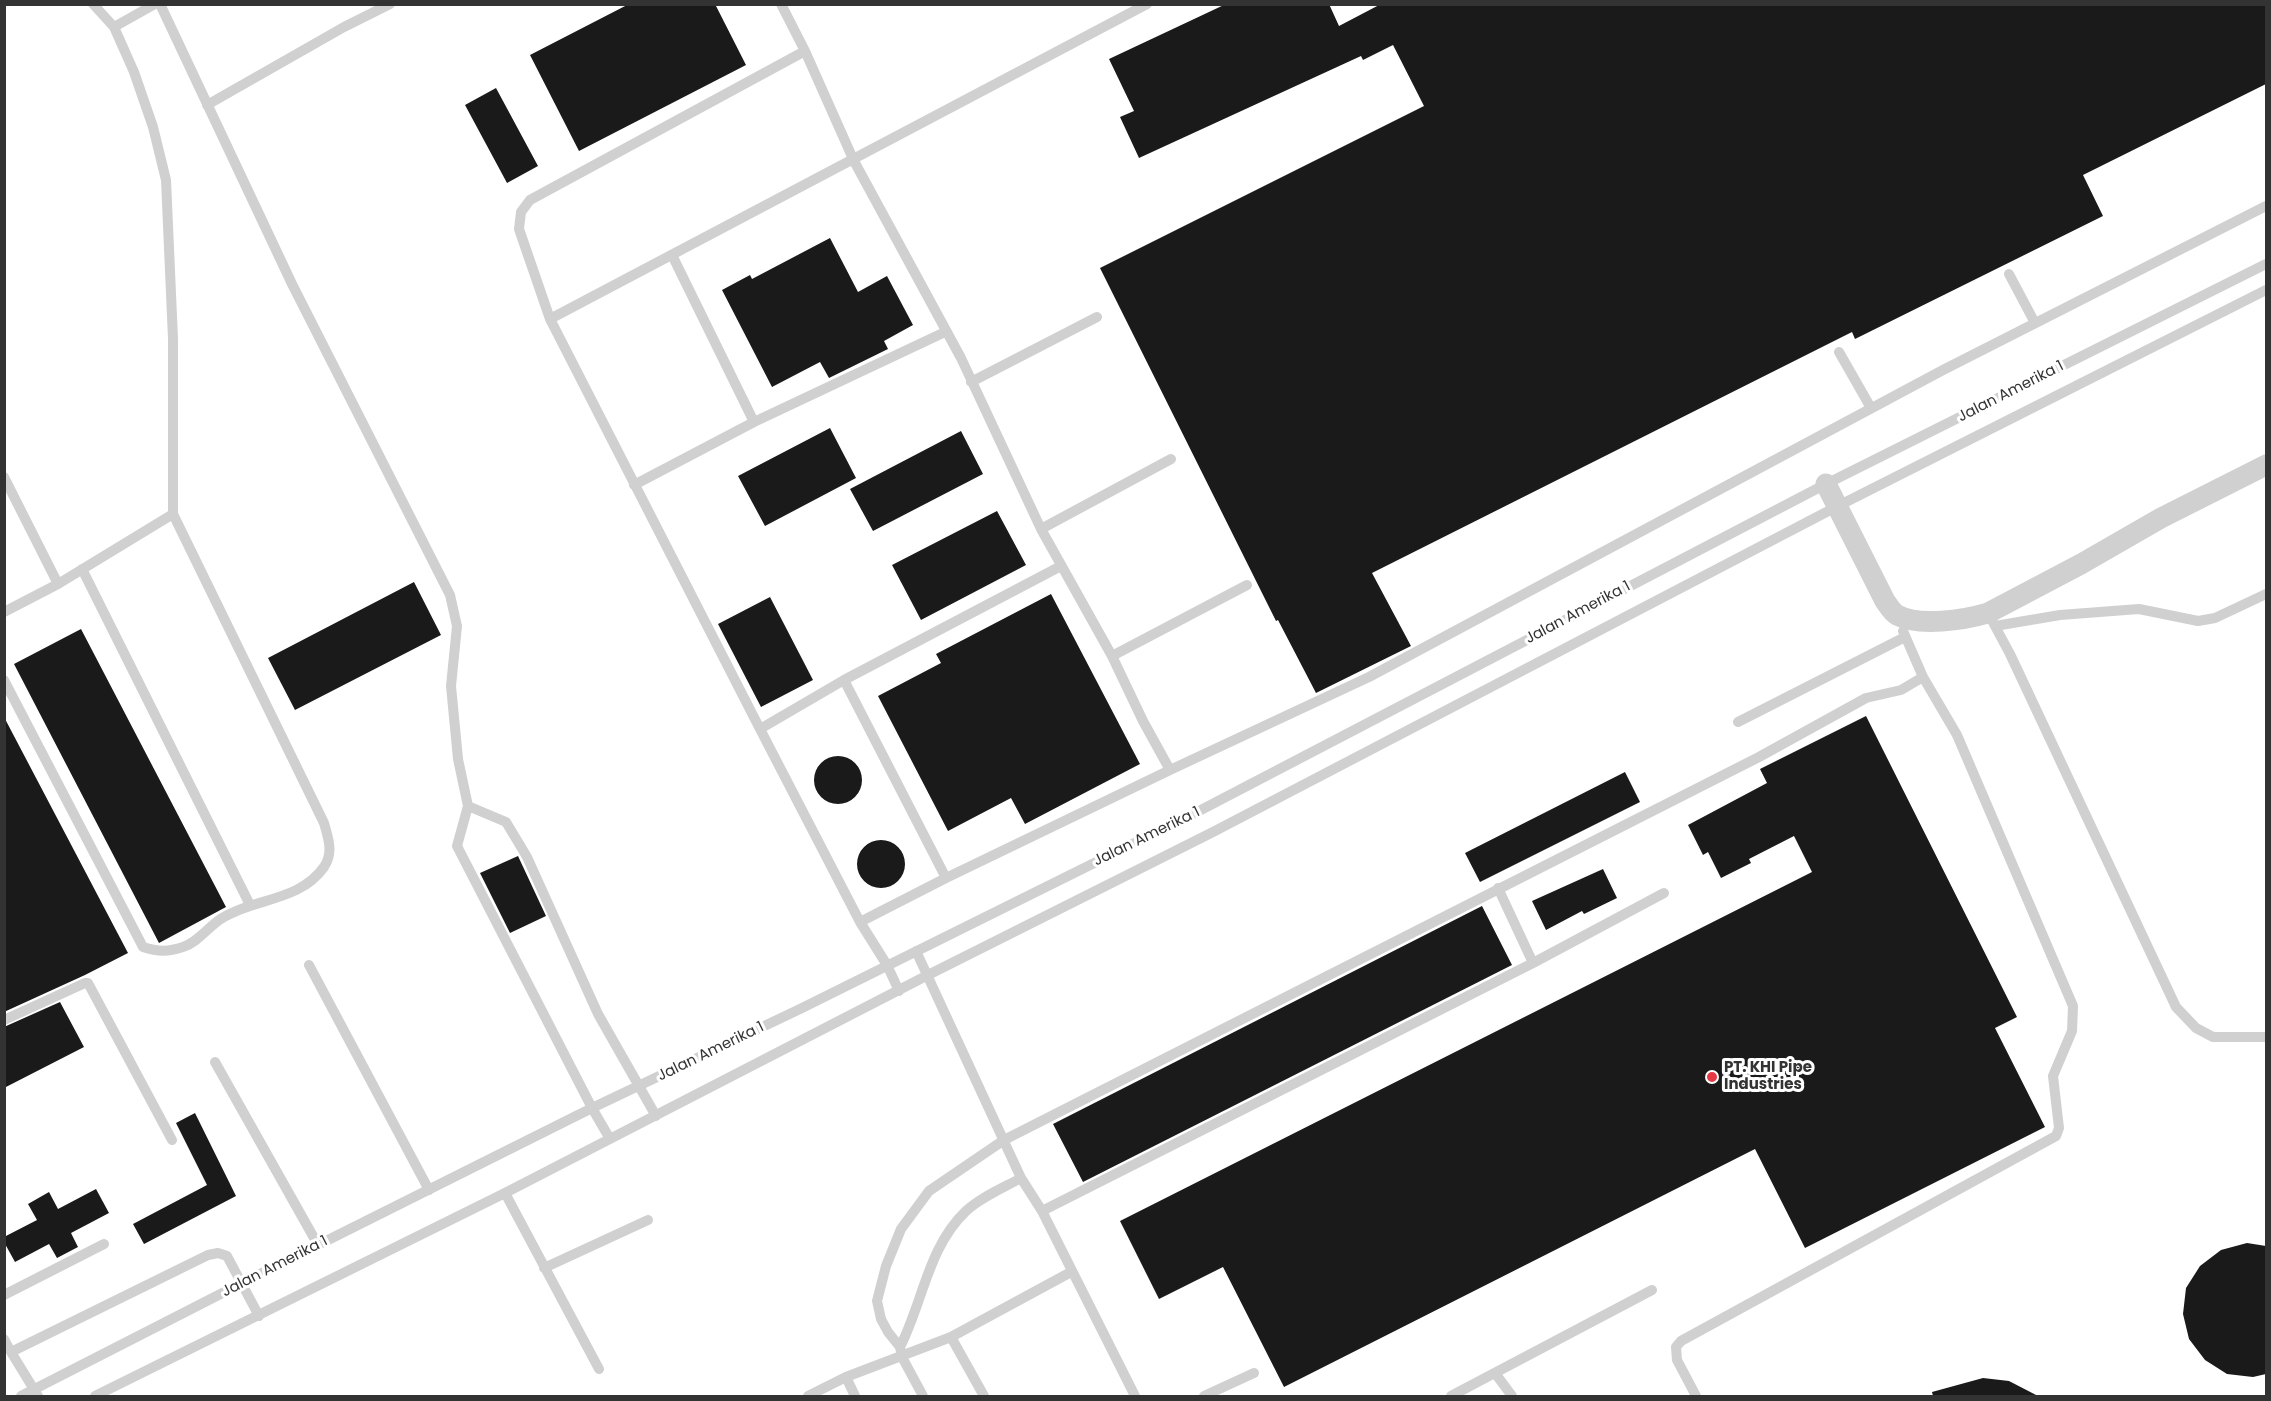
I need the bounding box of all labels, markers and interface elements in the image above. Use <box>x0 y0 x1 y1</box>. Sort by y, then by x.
street label: Jalan Amerika 1 <box>1955 358 2067 426</box>
street label: Jalan Amerika 1 <box>1522 578 1634 648</box>
street label: Jalan Amerika 1 <box>1091 803 1203 871</box>
street label: Jalan Amerika 1 <box>655 1018 767 1086</box>
place label: PT. KHI Pipe Industries <box>1724 1059 1812 1094</box>
marker: PT. KHI Pipe Industries <box>1705 1070 1719 1084</box>
street label: Jalan Amerika 1 <box>219 1233 331 1301</box>

